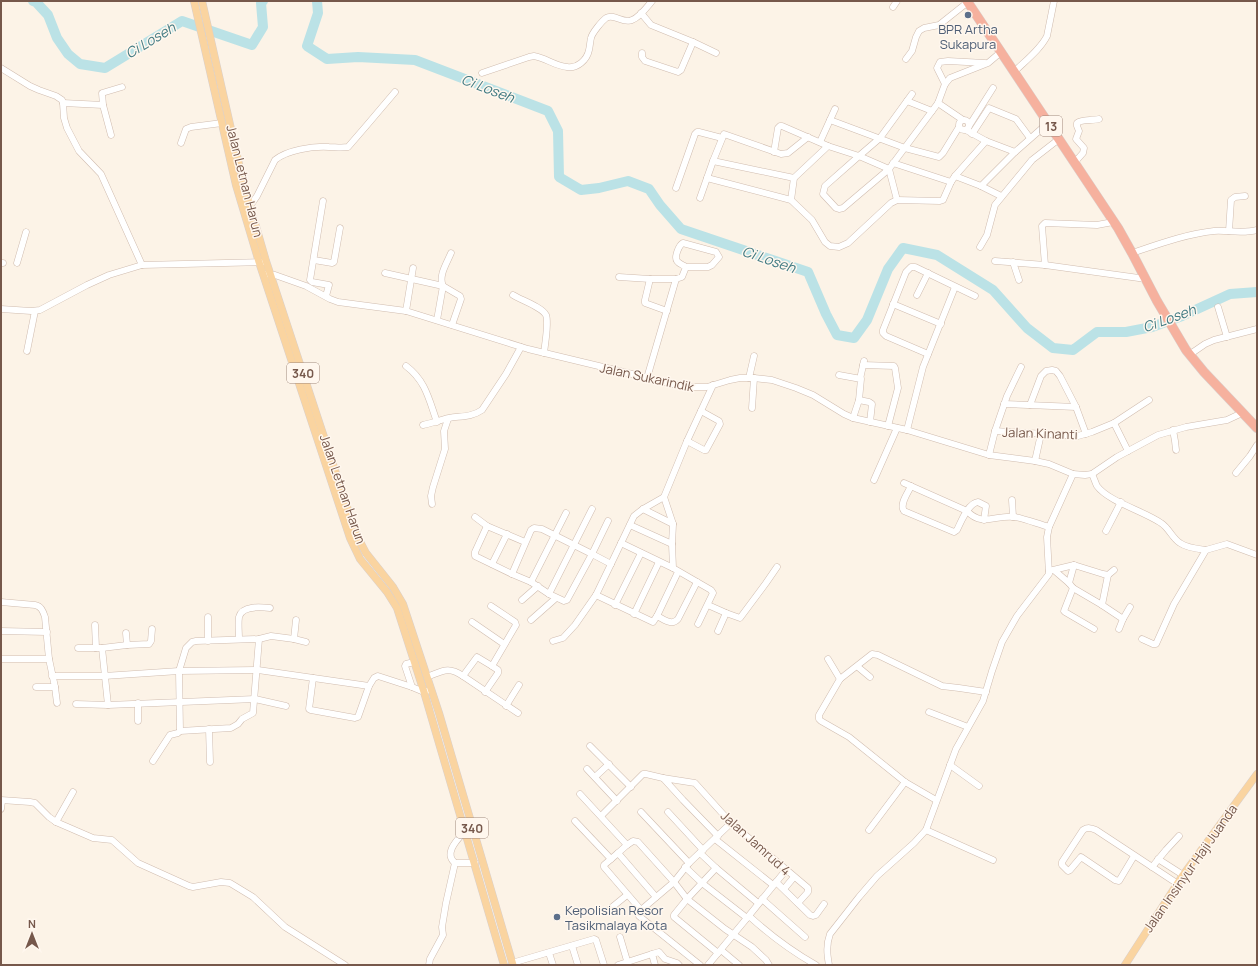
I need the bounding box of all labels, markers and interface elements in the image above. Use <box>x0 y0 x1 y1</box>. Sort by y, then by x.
marker: BPR Artha Sukapura <box>963 10 973 20</box>
water label: Ci Loseh <box>121 17 179 62</box>
place label: BPR Artha Sukapura <box>938 20 998 53</box>
water label: Ci Loseh <box>459 69 518 107</box>
road number: 13 <box>1040 116 1062 136</box>
street label: Jalan Letnan Harun <box>222 123 268 239</box>
water label: Ci Loseh <box>740 241 799 277</box>
water label: Ci Loseh <box>1140 299 1199 336</box>
street label: Jalan Sukarindik <box>598 358 696 396</box>
road number: 340 <box>287 363 319 383</box>
street label: Jalan Kinanti <box>1002 423 1078 443</box>
street label: Jalan Letnan Harun <box>316 432 370 546</box>
street label: Jalan Insinyur Haji Juanda <box>1139 800 1241 936</box>
street label: Jalan Jamrud 4 <box>717 807 795 880</box>
road number: 340 <box>456 818 488 838</box>
place label: Kepolisian Resor Tasikmalaya Kota <box>565 901 667 934</box>
marker: Kepolisian Resor Tasikmalaya Kota <box>552 912 562 922</box>
north arrow <box>12 914 52 954</box>
text: N <box>28 916 36 931</box>

